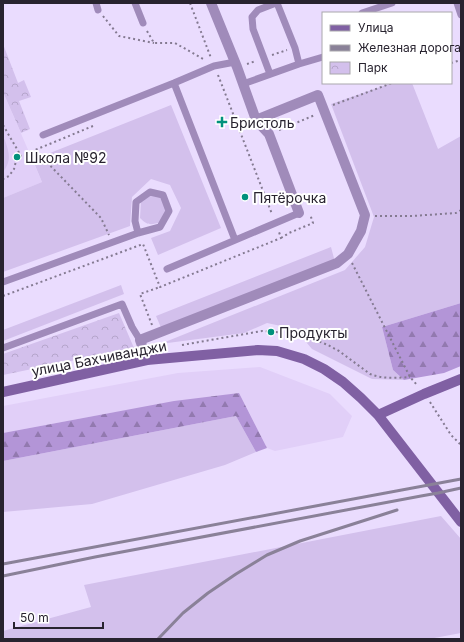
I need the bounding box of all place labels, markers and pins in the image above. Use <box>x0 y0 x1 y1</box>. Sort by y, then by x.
place label: Бристоль <box>230 114 295 131</box>
marker: Бристоль <box>217 117 227 127</box>
place label: Школа №92 <box>25 149 106 166</box>
marker: Школа №92 <box>12 152 22 162</box>
place label: Пятёрочка <box>253 189 326 206</box>
marker: Пятёрочка <box>240 192 250 202</box>
place label: Продукты <box>279 324 348 341</box>
marker: Продукты <box>266 327 276 337</box>

